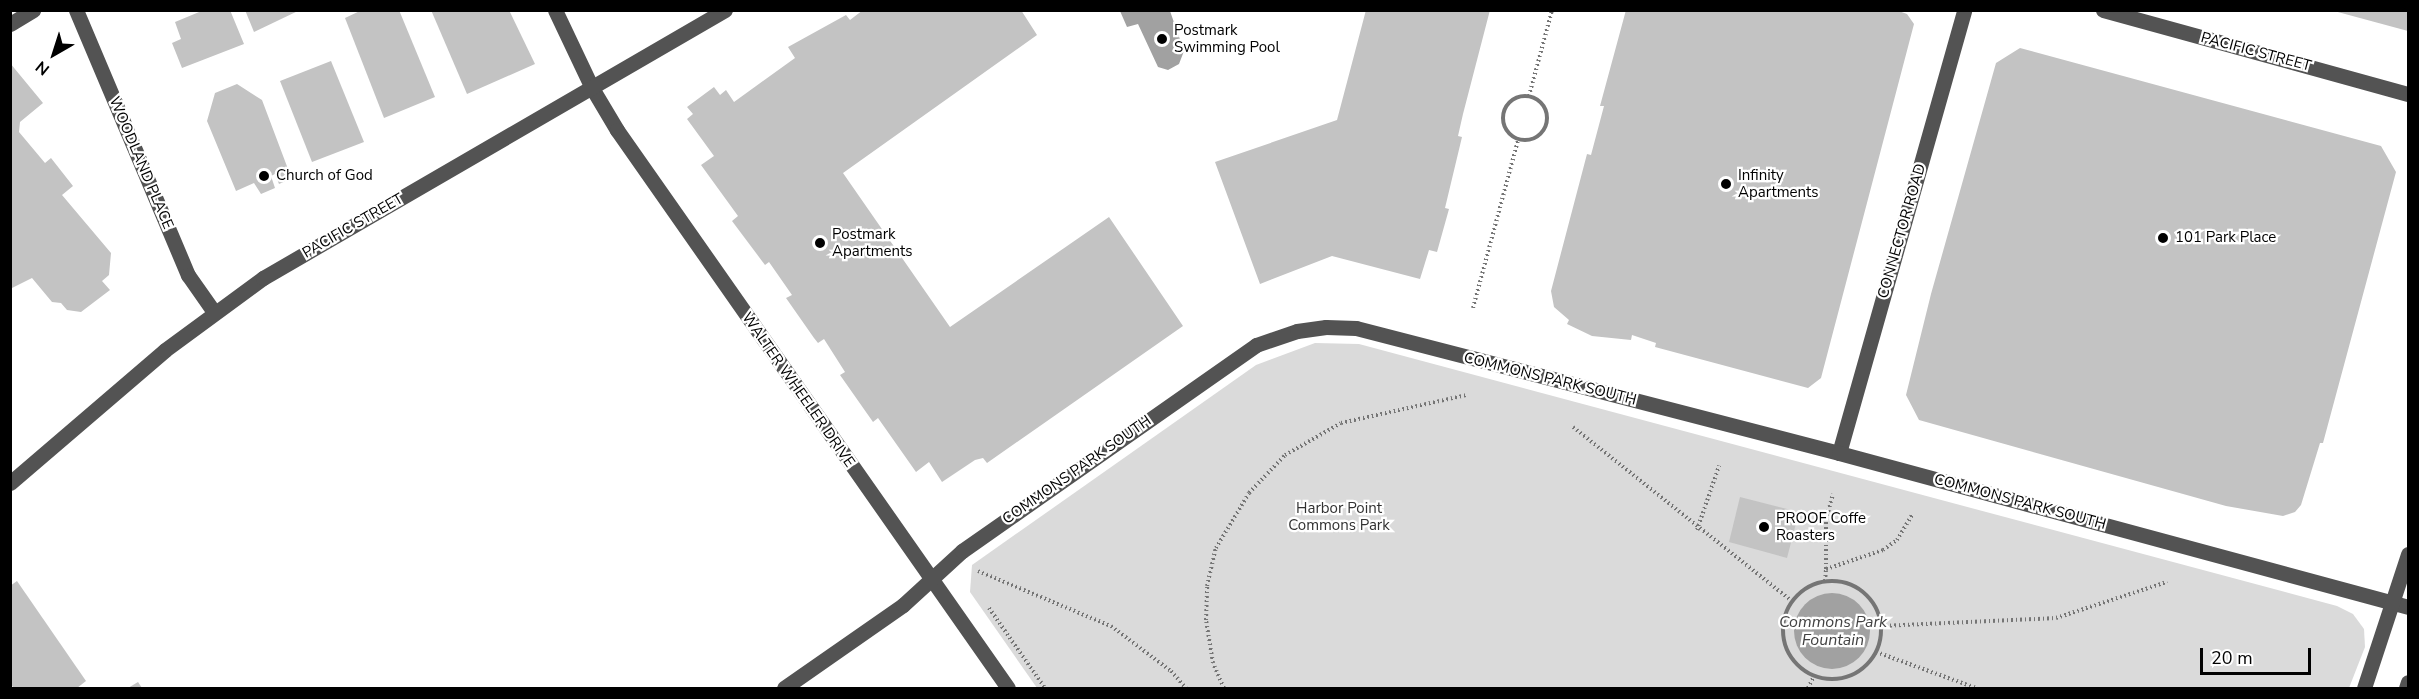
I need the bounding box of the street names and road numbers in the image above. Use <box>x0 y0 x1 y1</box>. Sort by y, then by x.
street label: PACIFIC STREET <box>2199 29 2313 75</box>
street label: WOODLAND PLACE <box>105 94 177 232</box>
street label: CONNECTOR ROAD <box>1874 162 1930 300</box>
street label: PACIFIC STREET <box>299 190 407 262</box>
street label: WALTER WHEELER DRIVE <box>738 309 858 471</box>
street label: COMMONS PARK SOUTH <box>1462 349 1638 409</box>
street label: COMMONS PARK SOUTH <box>999 412 1155 528</box>
street label: COMMONS PARK SOUTH <box>1932 470 2108 534</box>

